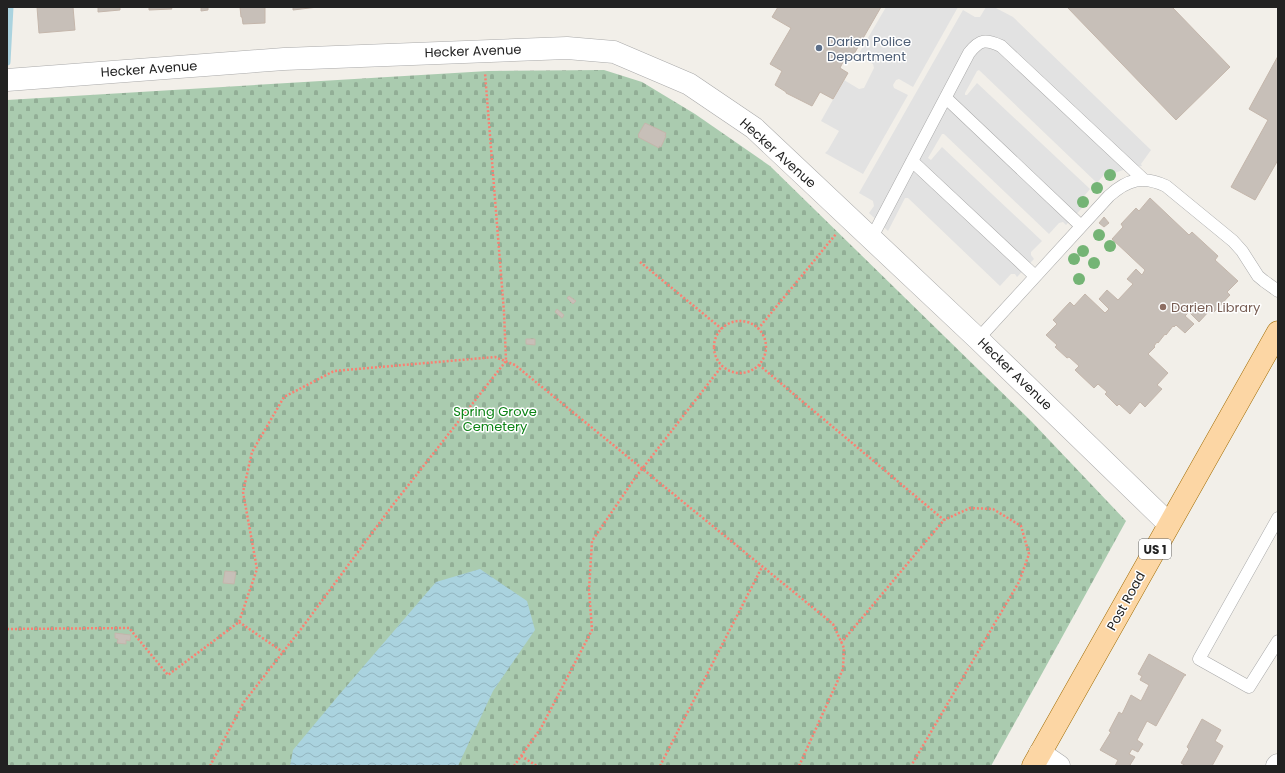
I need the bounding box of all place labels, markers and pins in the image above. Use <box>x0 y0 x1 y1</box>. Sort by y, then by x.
place label: Darien Police Department <box>827 32 911 66</box>
marker: Darien Police Department <box>814 43 824 53</box>
place label: Darien Library <box>1171 298 1261 317</box>
marker: Darien Library <box>1158 302 1168 312</box>

